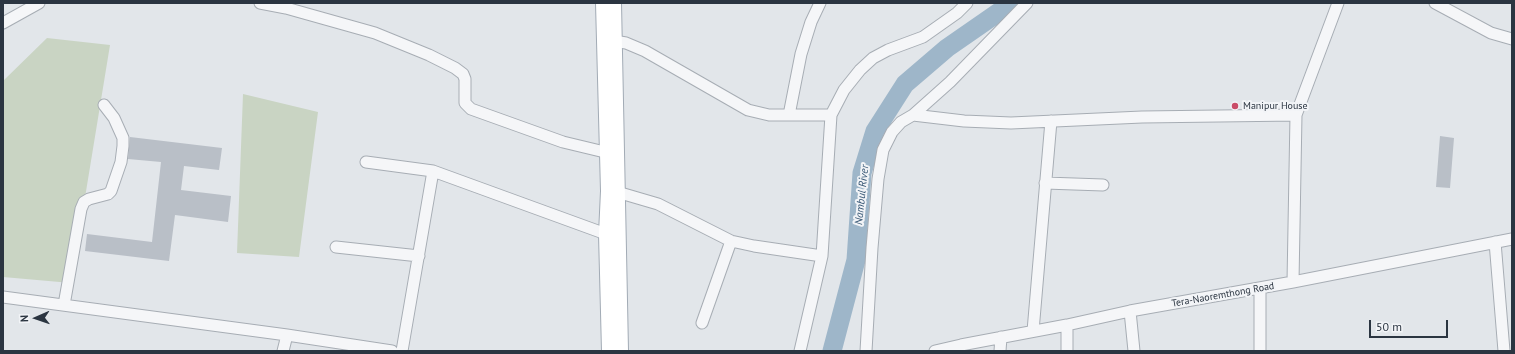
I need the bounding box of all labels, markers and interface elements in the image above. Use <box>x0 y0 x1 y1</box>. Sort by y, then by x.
place label: Manipur House <box>1243 100 1308 112</box>
marker: Manipur House <box>1230 101 1240 111</box>
water label: Nambul River <box>852 164 872 226</box>
street label: Tera-Naoremthong Road <box>1171 280 1275 310</box>
north arrow <box>16 298 56 338</box>
scale bar <box>1371 312 1450 338</box>
text: N <box>17 315 31 322</box>
text: 50 m <box>1376 319 1402 334</box>

